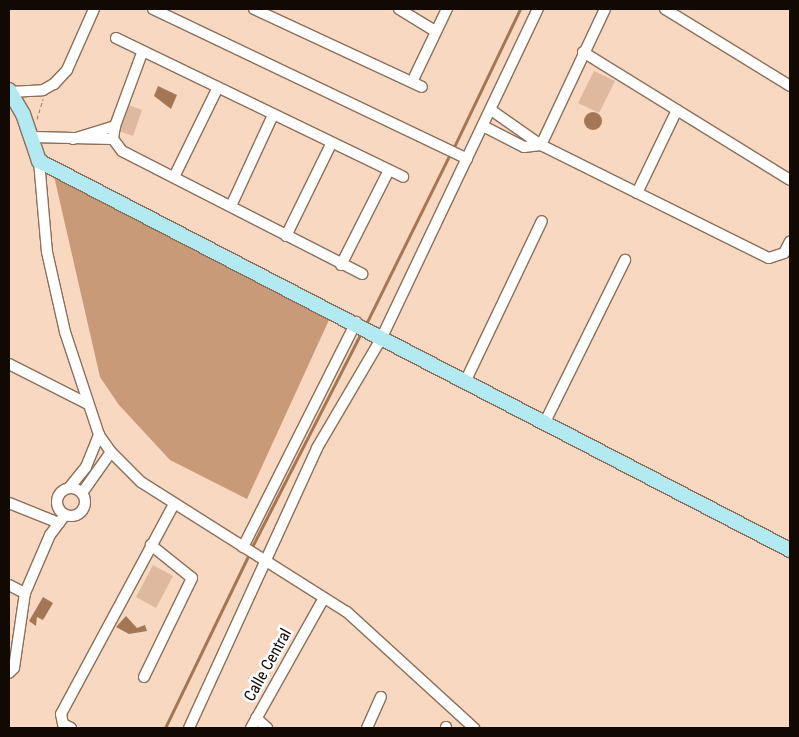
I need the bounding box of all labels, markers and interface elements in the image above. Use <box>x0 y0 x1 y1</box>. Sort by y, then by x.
street label: Calle Central <box>240 625 296 705</box>

